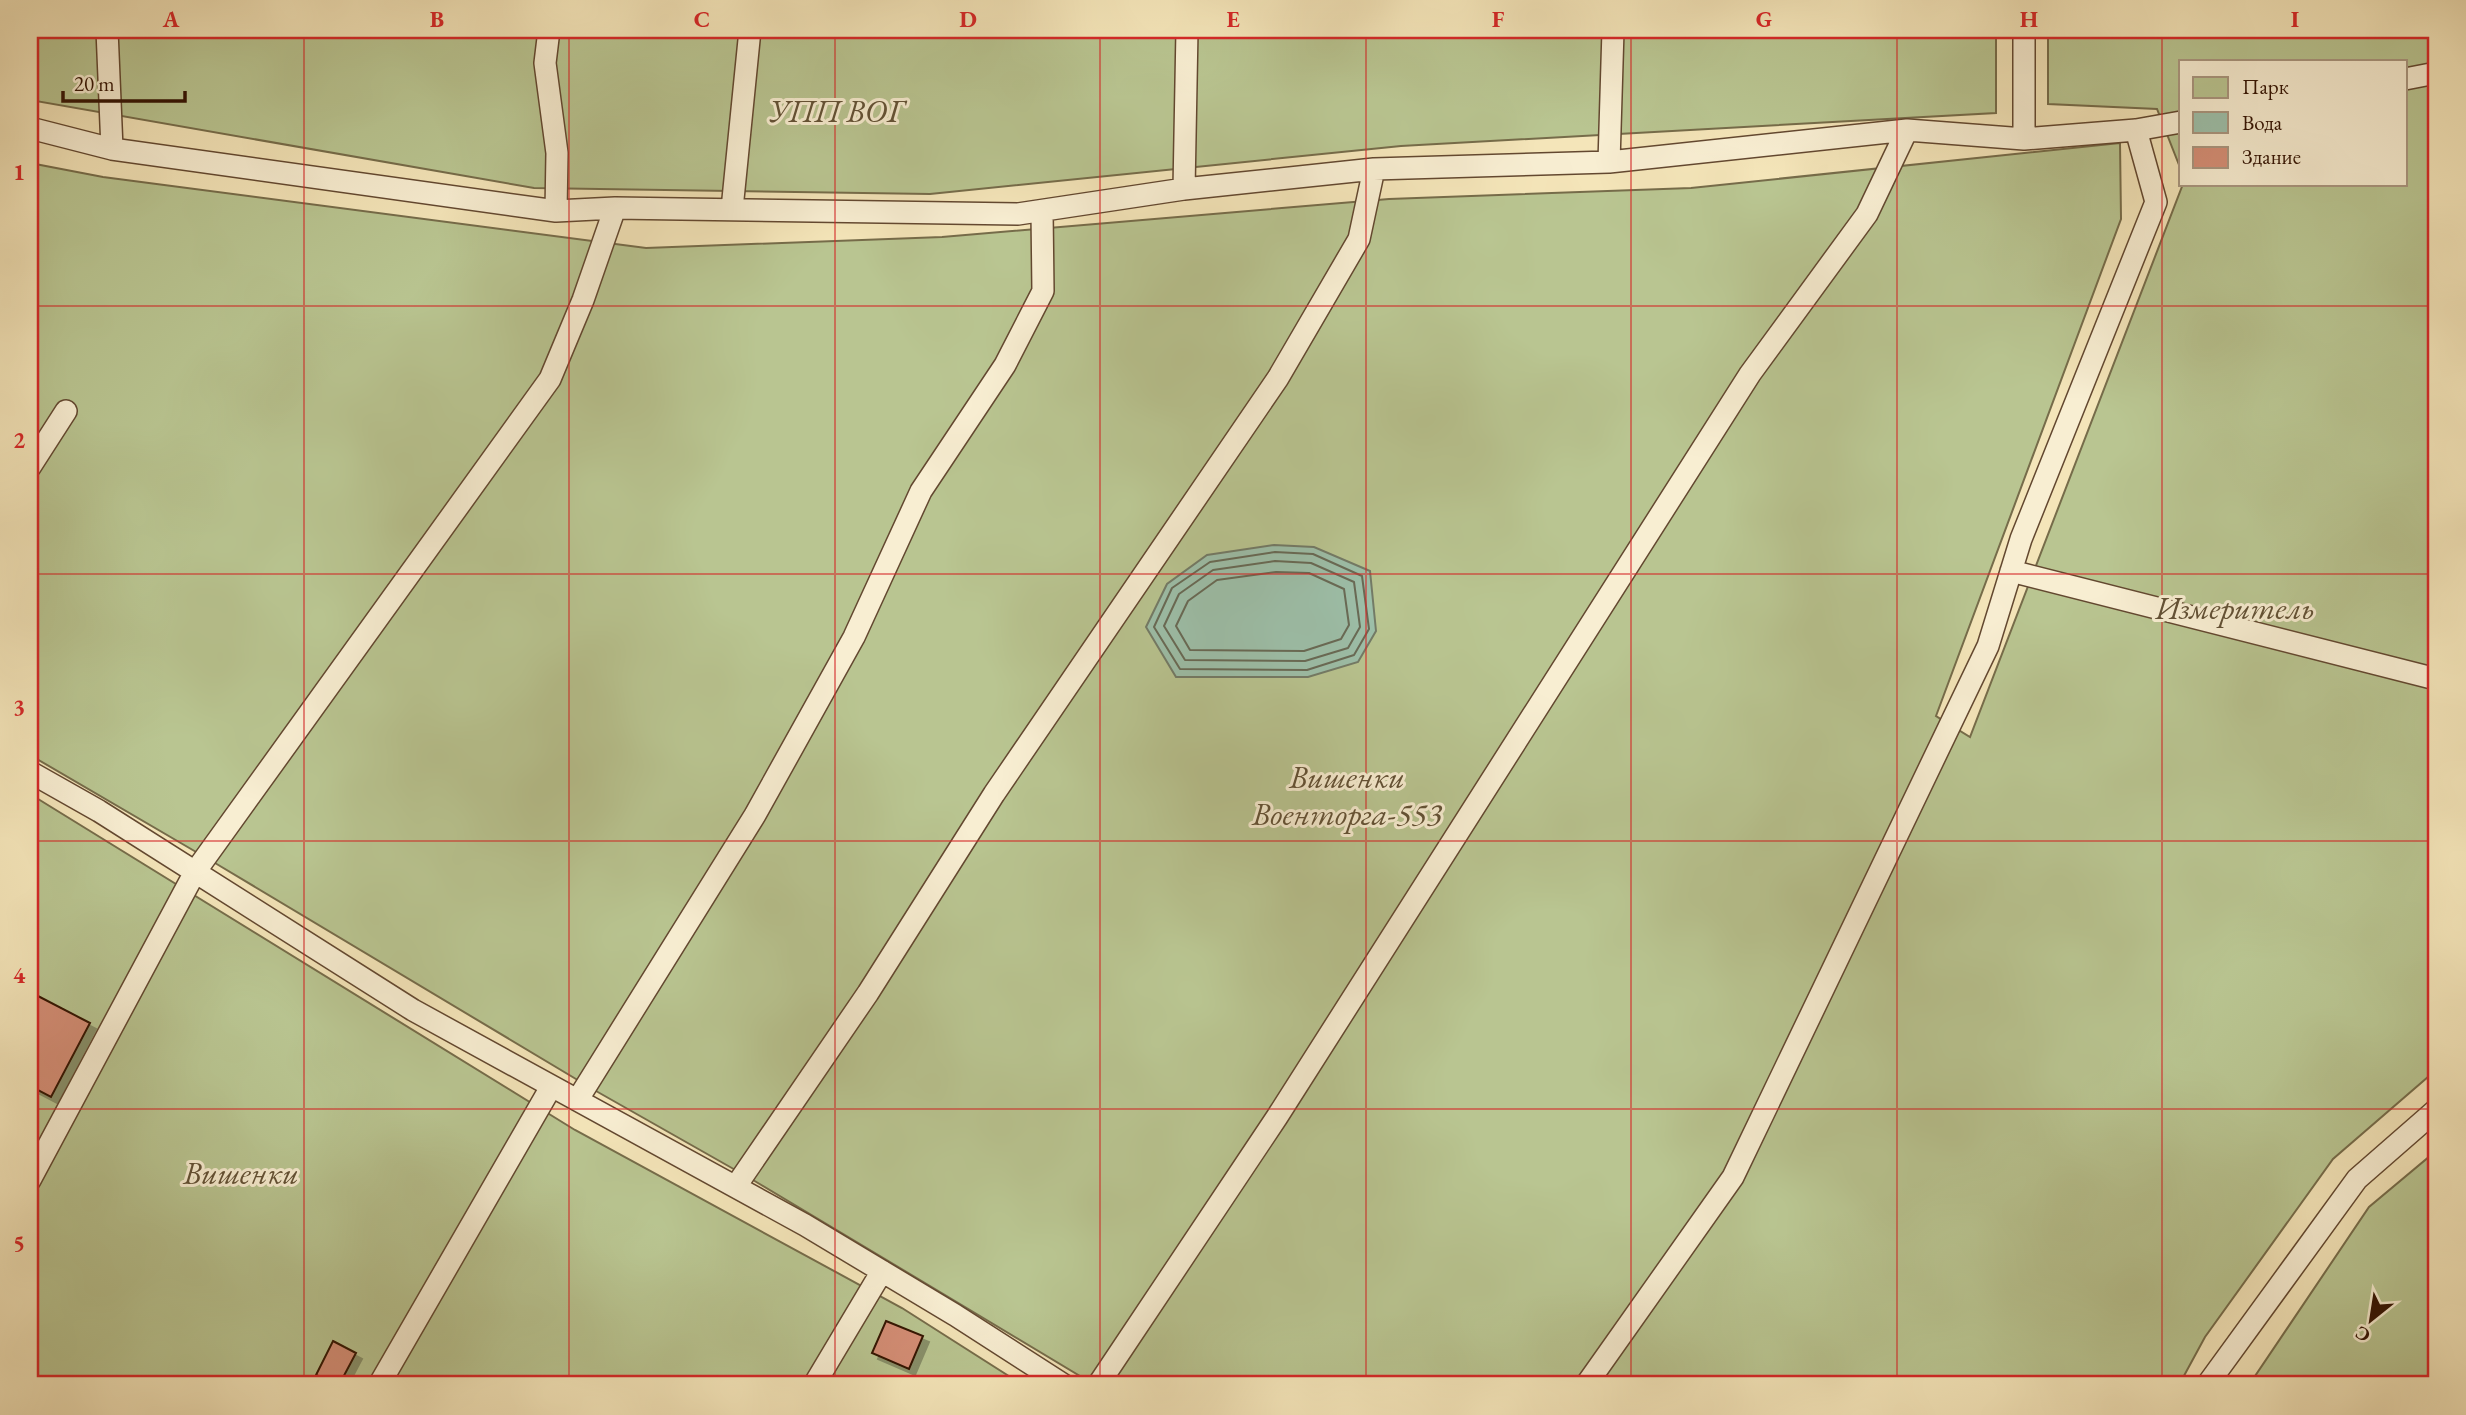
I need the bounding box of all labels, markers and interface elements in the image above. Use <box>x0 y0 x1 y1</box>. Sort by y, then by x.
text: A <box>162 4 180 34</box>
text: B <box>430 4 444 34</box>
text: C <box>694 4 710 34</box>
text: D <box>959 4 977 34</box>
text: E <box>1226 4 1240 34</box>
text: F <box>1492 4 1505 34</box>
text: G <box>1756 4 1772 34</box>
text: H <box>2020 4 2038 34</box>
text: I <box>2291 4 2299 34</box>
scale bar <box>63 60 186 104</box>
legend <box>2179 60 2406 186</box>
text: 20 m <box>74 70 115 97</box>
text: Парк <box>2242 73 2289 100</box>
park label: УПП ВОГ <box>768 90 908 132</box>
text: Вода <box>2242 109 2283 136</box>
text: Здание <box>2242 143 2301 170</box>
text: 1 <box>13 157 25 187</box>
text: 2 <box>13 425 25 455</box>
park label: Измеритель <box>2154 587 2315 629</box>
text: 3 <box>13 692 25 722</box>
park label: Вишенки Военторга-553 <box>1251 756 1443 835</box>
text: 4 <box>13 960 26 990</box>
park label: Вишенки <box>182 1152 299 1194</box>
text: 5 <box>13 1228 25 1258</box>
north arrow <box>2336 1286 2406 1356</box>
text: С <box>2351 1320 2375 1348</box>

